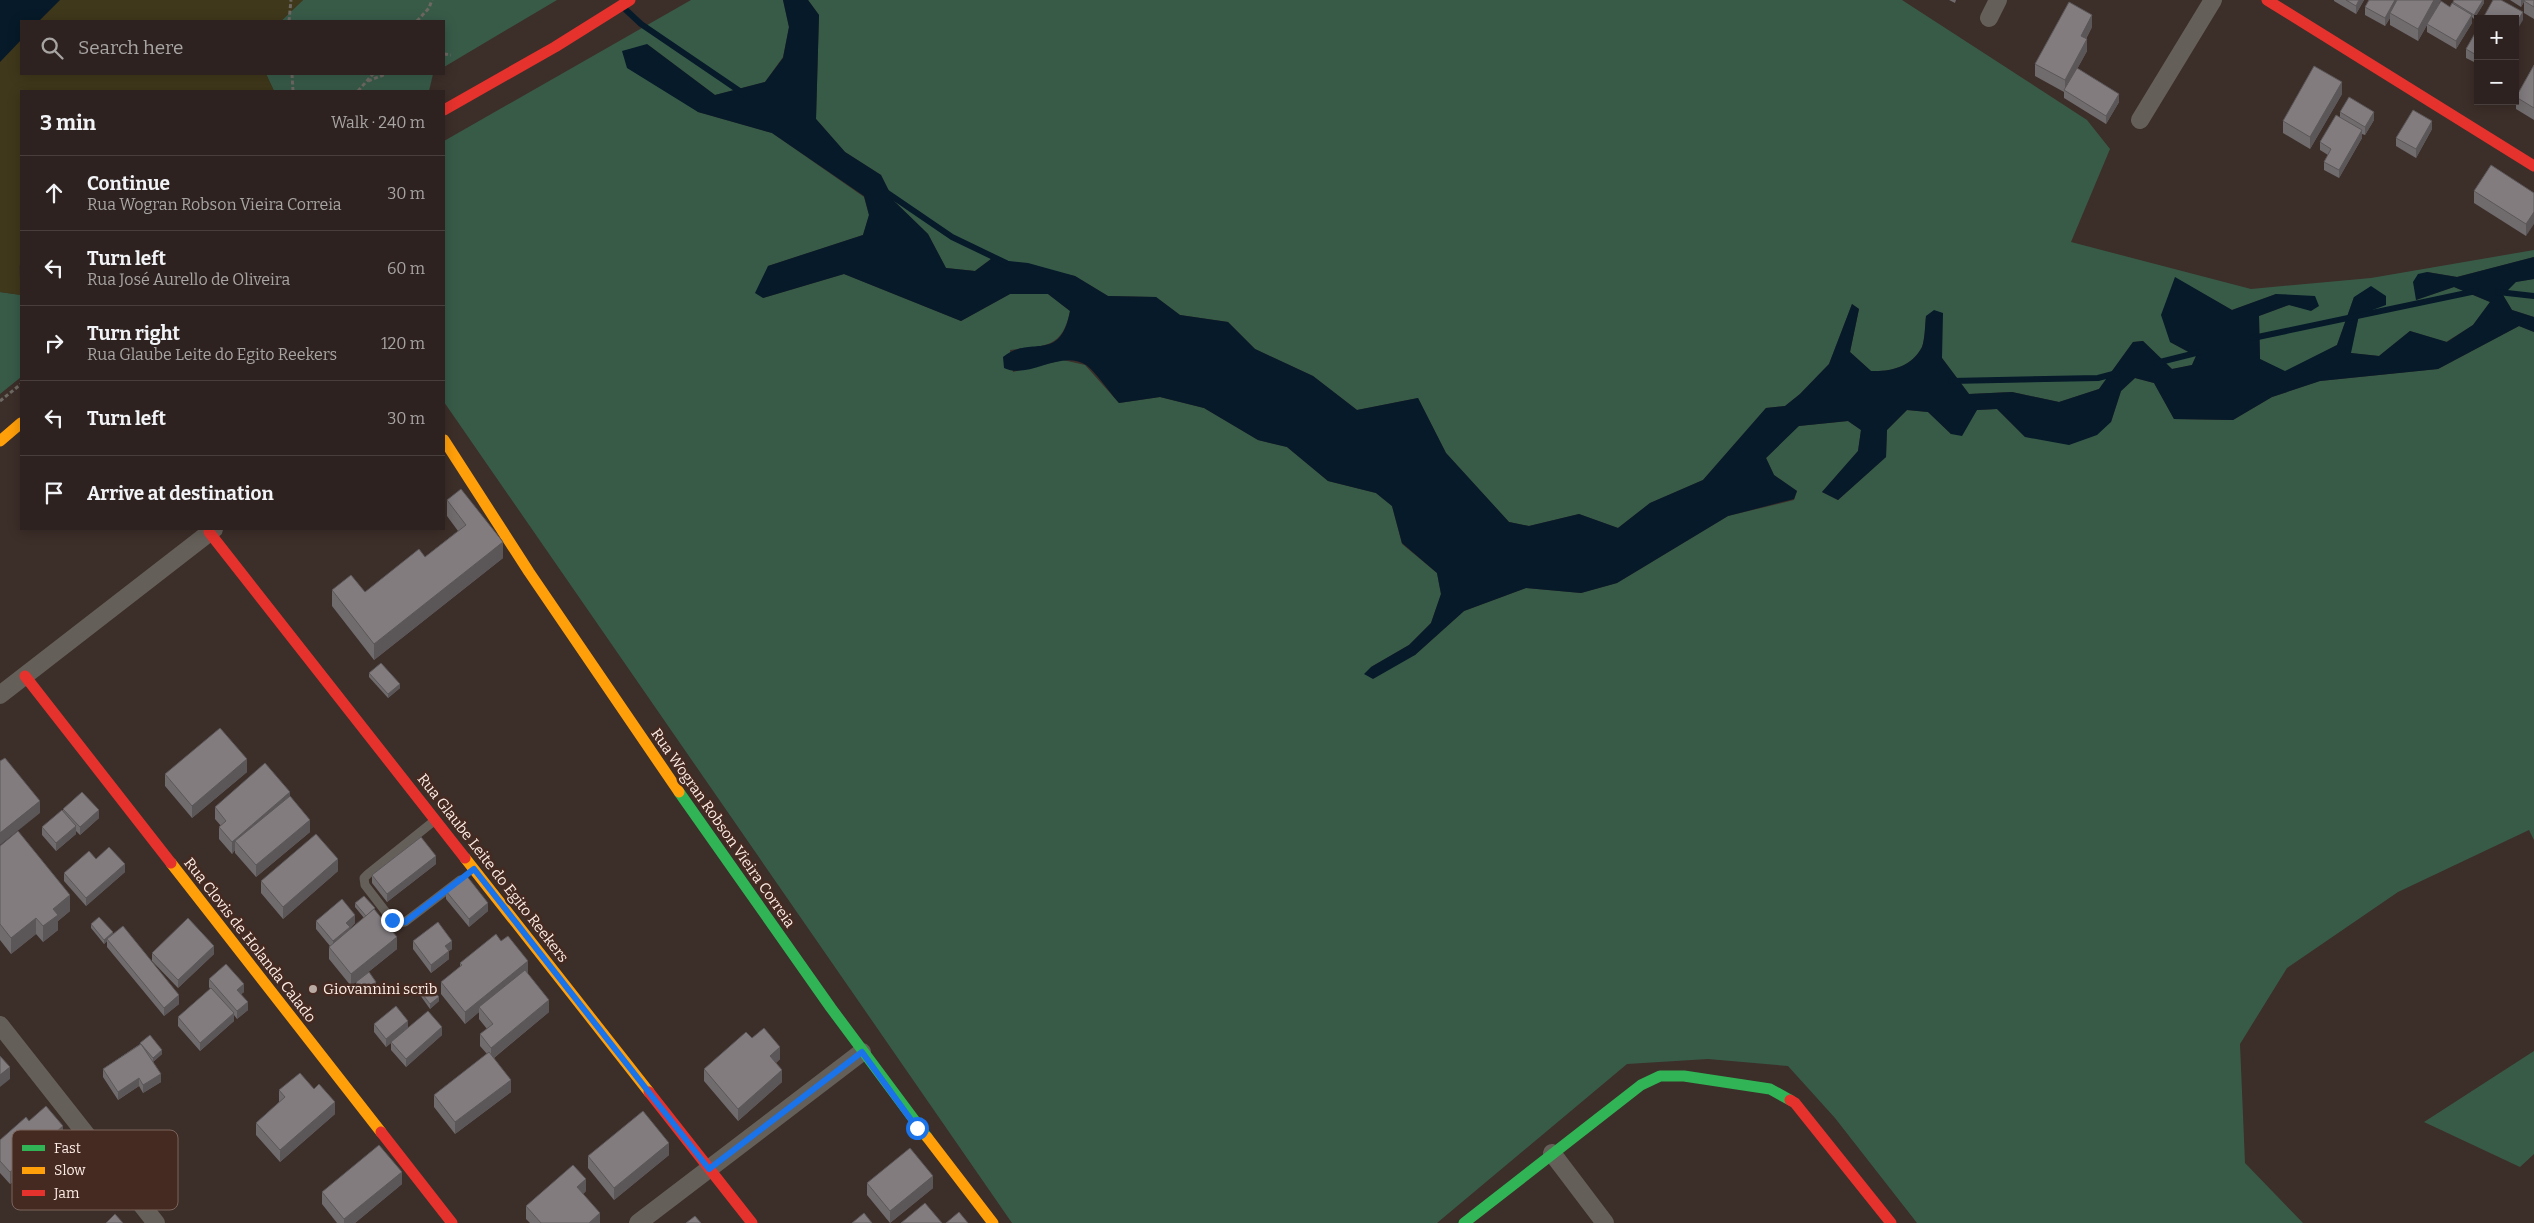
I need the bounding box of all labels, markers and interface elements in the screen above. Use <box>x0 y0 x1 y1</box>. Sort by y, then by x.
map controls <box>2474 15 2519 105</box>
button: + <box>2474 15 2519 60</box>
search box <box>20 20 445 75</box>
icon: search <box>38 34 66 62</box>
text: Search here <box>78 36 183 59</box>
button: − <box>2474 60 2519 105</box>
text: 3 min <box>40 110 96 136</box>
text: Walk · 240 m <box>331 113 425 132</box>
text: Continue <box>87 172 170 195</box>
icon: ahead <box>40 179 68 207</box>
text: 30 m <box>387 184 425 203</box>
text: Rua Wogran Robson Vieira Correia <box>87 195 342 214</box>
text: Turn left <box>87 247 166 270</box>
icon: left <box>40 254 68 282</box>
text: 60 m <box>387 259 425 278</box>
text: Rua José Aurello de Oliveira <box>87 270 290 289</box>
text: Turn right <box>87 322 180 345</box>
icon: right <box>40 329 68 357</box>
text: 120 m <box>381 334 425 353</box>
text: Rua Glaube Leite do Egito Reekers <box>87 345 337 364</box>
icon: left <box>40 404 68 432</box>
text: Turn left <box>87 407 166 430</box>
text: 30 m <box>387 409 425 428</box>
icon: arrive <box>40 479 68 507</box>
text: Arrive at destination <box>87 482 274 505</box>
street label: Rua Wogran Robson Vieira Correia <box>647 725 799 931</box>
street label: Rua Glaube Leite do Egito Reekers <box>414 770 572 966</box>
street label: Rua Clovis de Holanda Calado <box>180 854 320 1026</box>
route end <box>381 909 404 932</box>
place label: Giovannini scrib <box>323 980 437 998</box>
marker: Giovannini scrib <box>307 983 319 995</box>
route start <box>906 1117 929 1140</box>
legend <box>12 1130 178 1210</box>
text: Fast <box>54 1140 81 1157</box>
text: Slow <box>54 1162 86 1179</box>
text: Jam <box>53 1185 80 1202</box>

